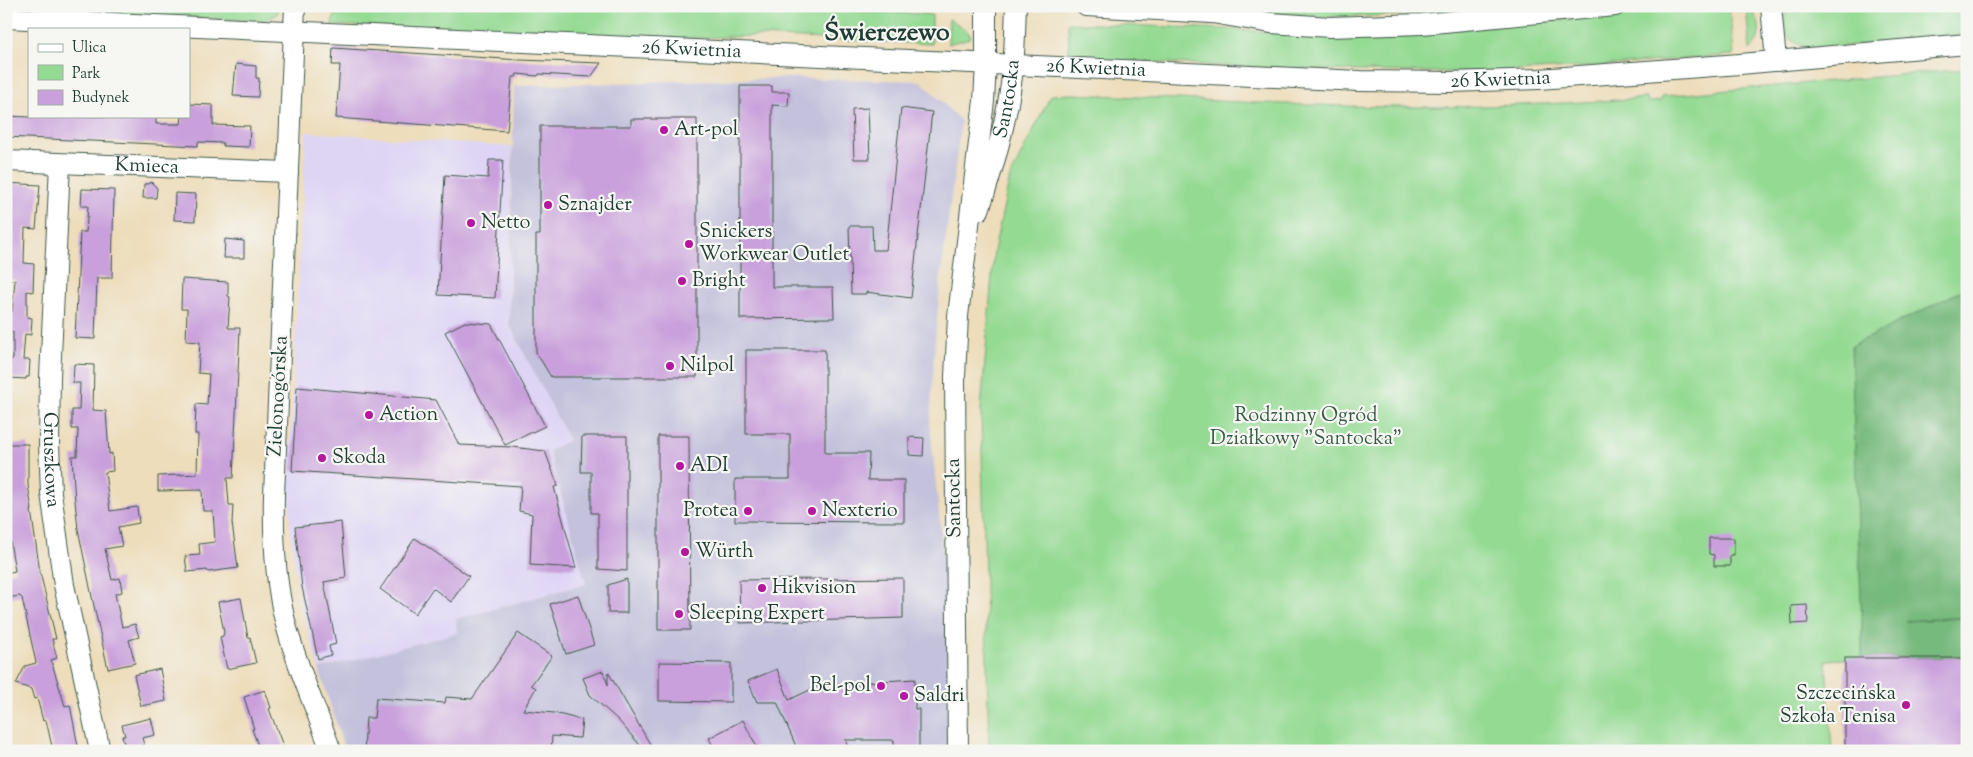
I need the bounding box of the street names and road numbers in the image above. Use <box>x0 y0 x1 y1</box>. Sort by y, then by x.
street label: 26 Kwietnia <box>640 33 742 67</box>
street label: 26 Kwietnia <box>1045 52 1147 86</box>
street label: Santocka <box>987 58 1028 141</box>
street label: 26 Kwietnia <box>1450 64 1552 97</box>
street label: Kmieca <box>114 151 180 182</box>
street label: Zielonogórska <box>261 335 297 457</box>
street label: Gruszkowa <box>34 412 67 510</box>
street label: Santocka <box>940 458 970 538</box>

